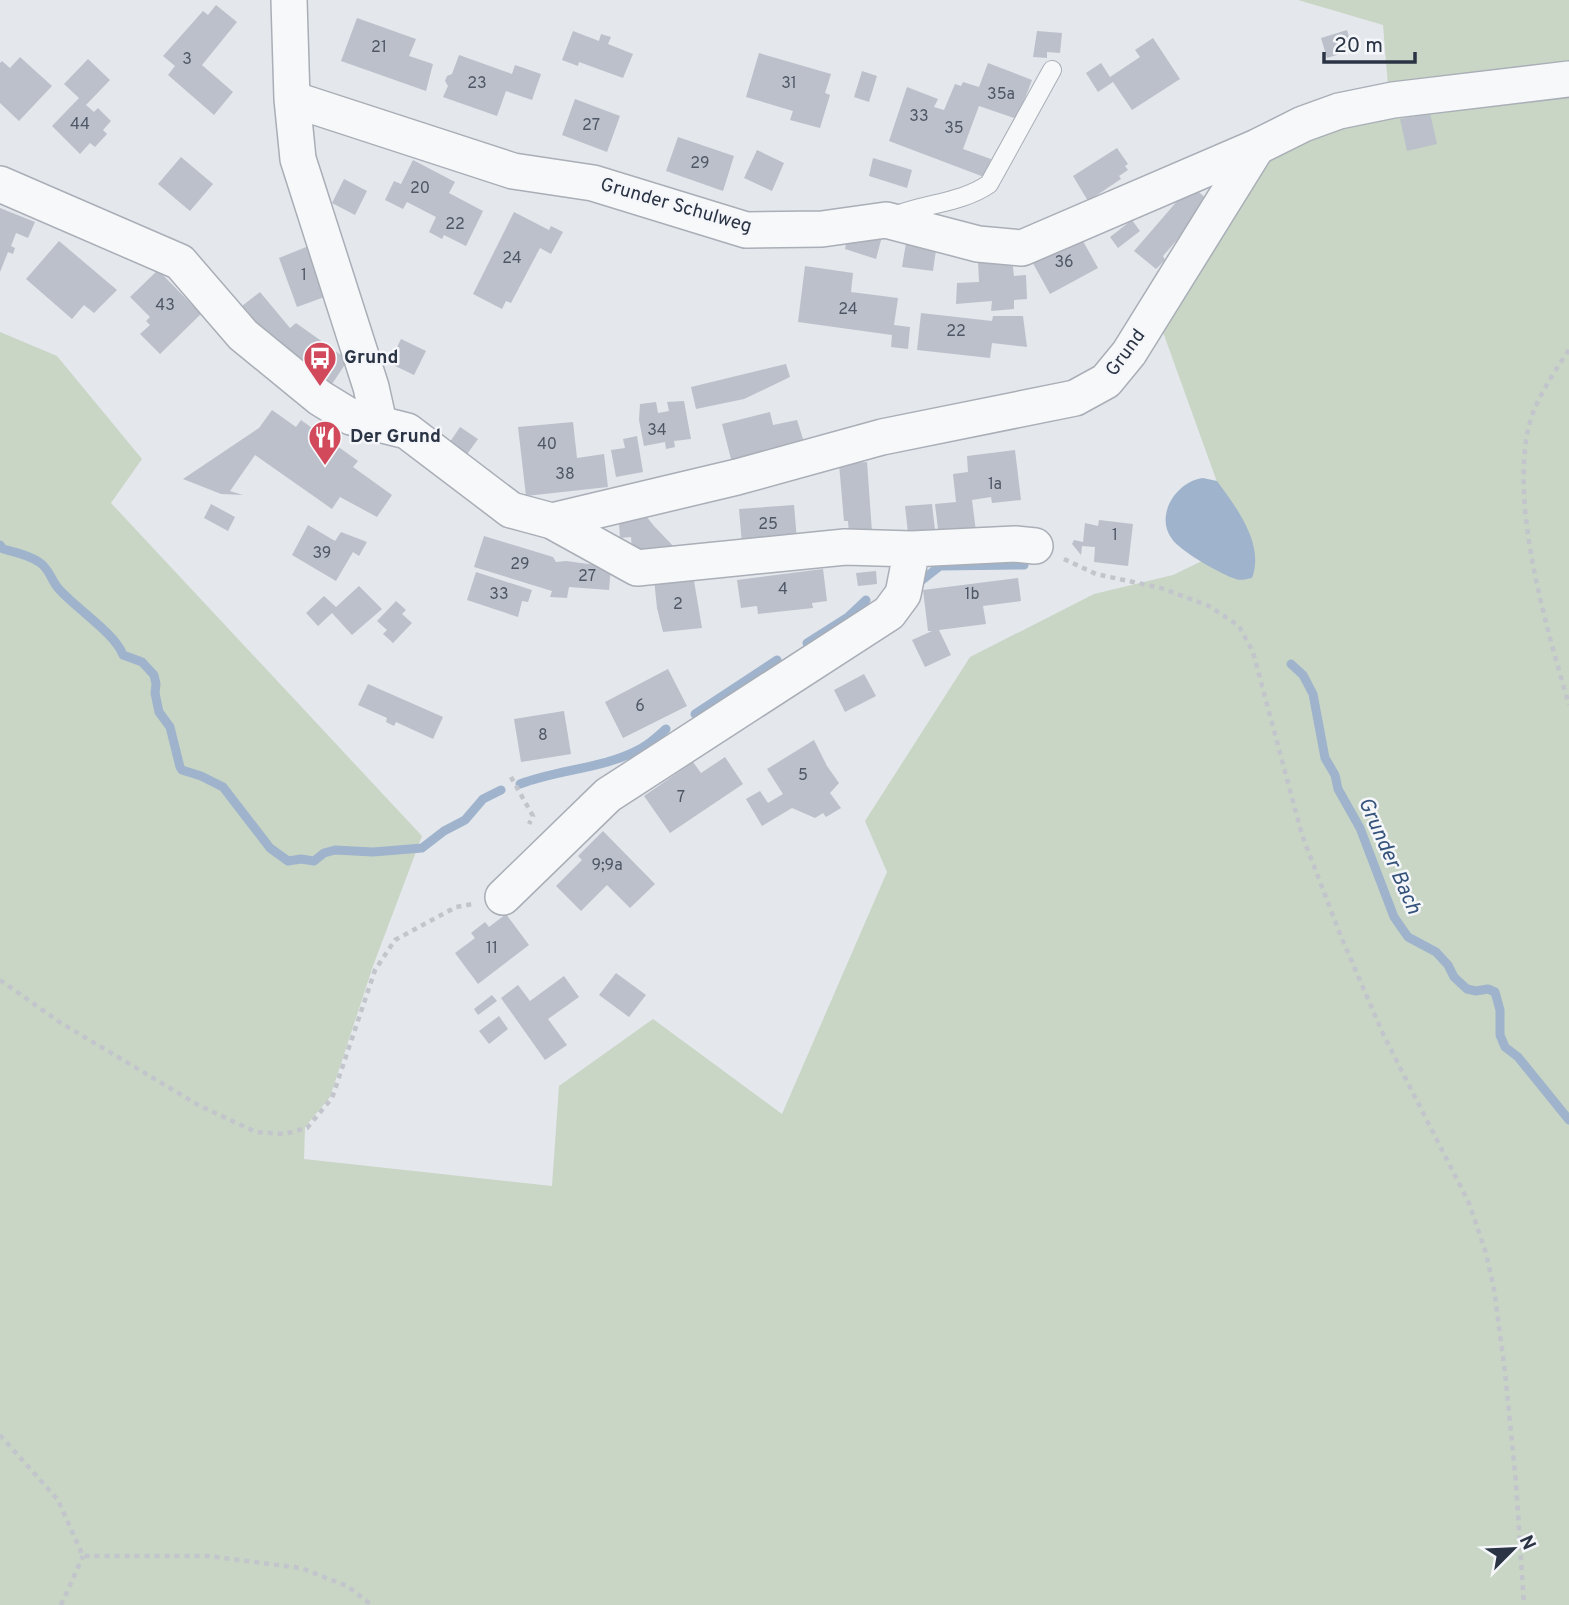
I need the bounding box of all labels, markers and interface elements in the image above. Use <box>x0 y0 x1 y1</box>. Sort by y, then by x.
scale bar <box>1324 21 1415 65</box>
text: 20 m <box>1334 33 1383 60</box>
house number: 21 <box>371 38 387 58</box>
house number: 3 <box>182 50 192 70</box>
house number: 23 <box>467 74 487 94</box>
house number: 31 <box>781 74 797 94</box>
house number: 35a <box>987 85 1015 105</box>
house number: 33 <box>909 107 929 127</box>
house number: 44 <box>70 115 90 135</box>
house number: 27 <box>582 116 600 136</box>
house number: 35 <box>944 119 964 139</box>
house number: 29 <box>690 154 710 174</box>
street label: Grunder Schulweg <box>597 173 755 239</box>
house number: 20 <box>410 179 430 199</box>
house number: 22 <box>445 215 465 235</box>
house number: 24 <box>502 249 522 269</box>
house number: 36 <box>1054 253 1074 273</box>
house number: 1 <box>301 266 307 286</box>
house number: 43 <box>155 296 175 316</box>
house number: 24 <box>838 300 858 320</box>
house number: 22 <box>946 322 966 342</box>
street label: Grund <box>1101 325 1151 381</box>
bus stop icon: Grund <box>301 339 339 388</box>
place label: Grund <box>344 346 398 370</box>
restaurant icon: Der Grund <box>306 418 344 467</box>
house number: 34 <box>647 421 667 441</box>
place label: Der Grund <box>350 425 441 449</box>
house number: 40 <box>537 435 557 455</box>
house number: 38 <box>555 465 575 485</box>
house number: 1a <box>988 475 1002 495</box>
house number: 25 <box>758 515 778 535</box>
house number: 1 <box>1112 526 1118 546</box>
house number: 39 <box>313 544 331 564</box>
house number: 29 <box>510 555 530 575</box>
house number: 27 <box>578 567 596 587</box>
house number: 4 <box>778 580 788 600</box>
house number: 33 <box>489 585 509 605</box>
house number: 1b <box>965 585 979 605</box>
house number: 2 <box>673 595 683 615</box>
house number: 6 <box>635 697 645 717</box>
house number: 8 <box>538 726 548 746</box>
house number: 5 <box>798 766 808 786</box>
house number: 7 <box>677 788 685 808</box>
water label: Grunder Bach <box>1351 793 1427 919</box>
house number: 9;9a <box>591 856 623 876</box>
house number: 11 <box>486 939 498 959</box>
north arrow <box>1478 1514 1548 1584</box>
text: N <box>1513 1532 1540 1554</box>

